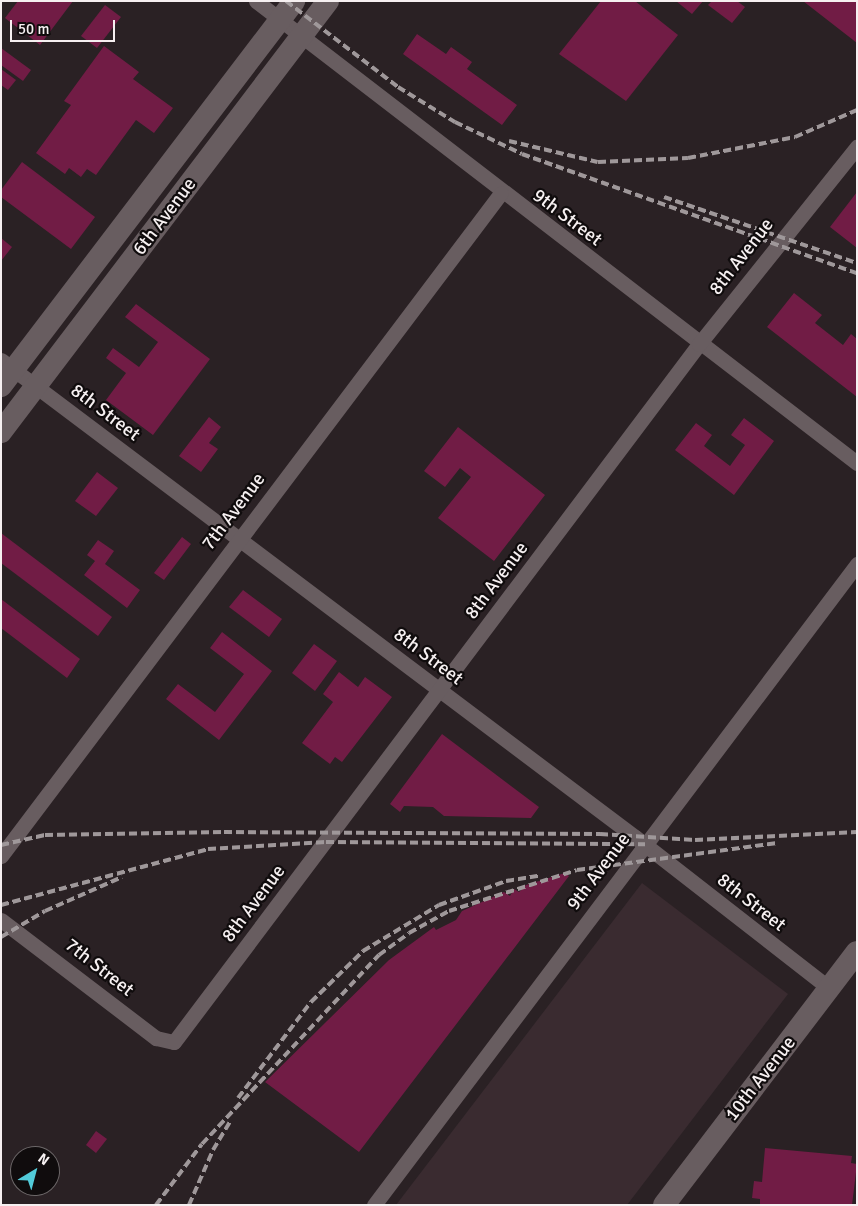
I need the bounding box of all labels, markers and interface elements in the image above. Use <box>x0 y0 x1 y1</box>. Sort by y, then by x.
scale bar <box>12 10 118 42</box>
text: 50 m <box>18 20 49 38</box>
street label: 6th Avenue <box>129 174 201 260</box>
street label: 9th Street <box>528 185 606 251</box>
street label: 8th Avenue <box>705 214 779 300</box>
street label: 8th Street <box>66 380 144 446</box>
street label: 7th Avenue <box>198 469 270 555</box>
street label: 8th Avenue <box>461 538 533 624</box>
street label: 8th Street <box>389 624 467 690</box>
street label: 9th Avenue <box>563 829 635 915</box>
street label: 8th Avenue <box>218 861 290 947</box>
street label: 8th Street <box>712 869 790 937</box>
street label: 7th Street <box>60 934 138 1002</box>
street label: 10th Avenue <box>721 1032 801 1126</box>
north arrow <box>10 1146 60 1196</box>
text: N <box>35 1150 53 1169</box>

